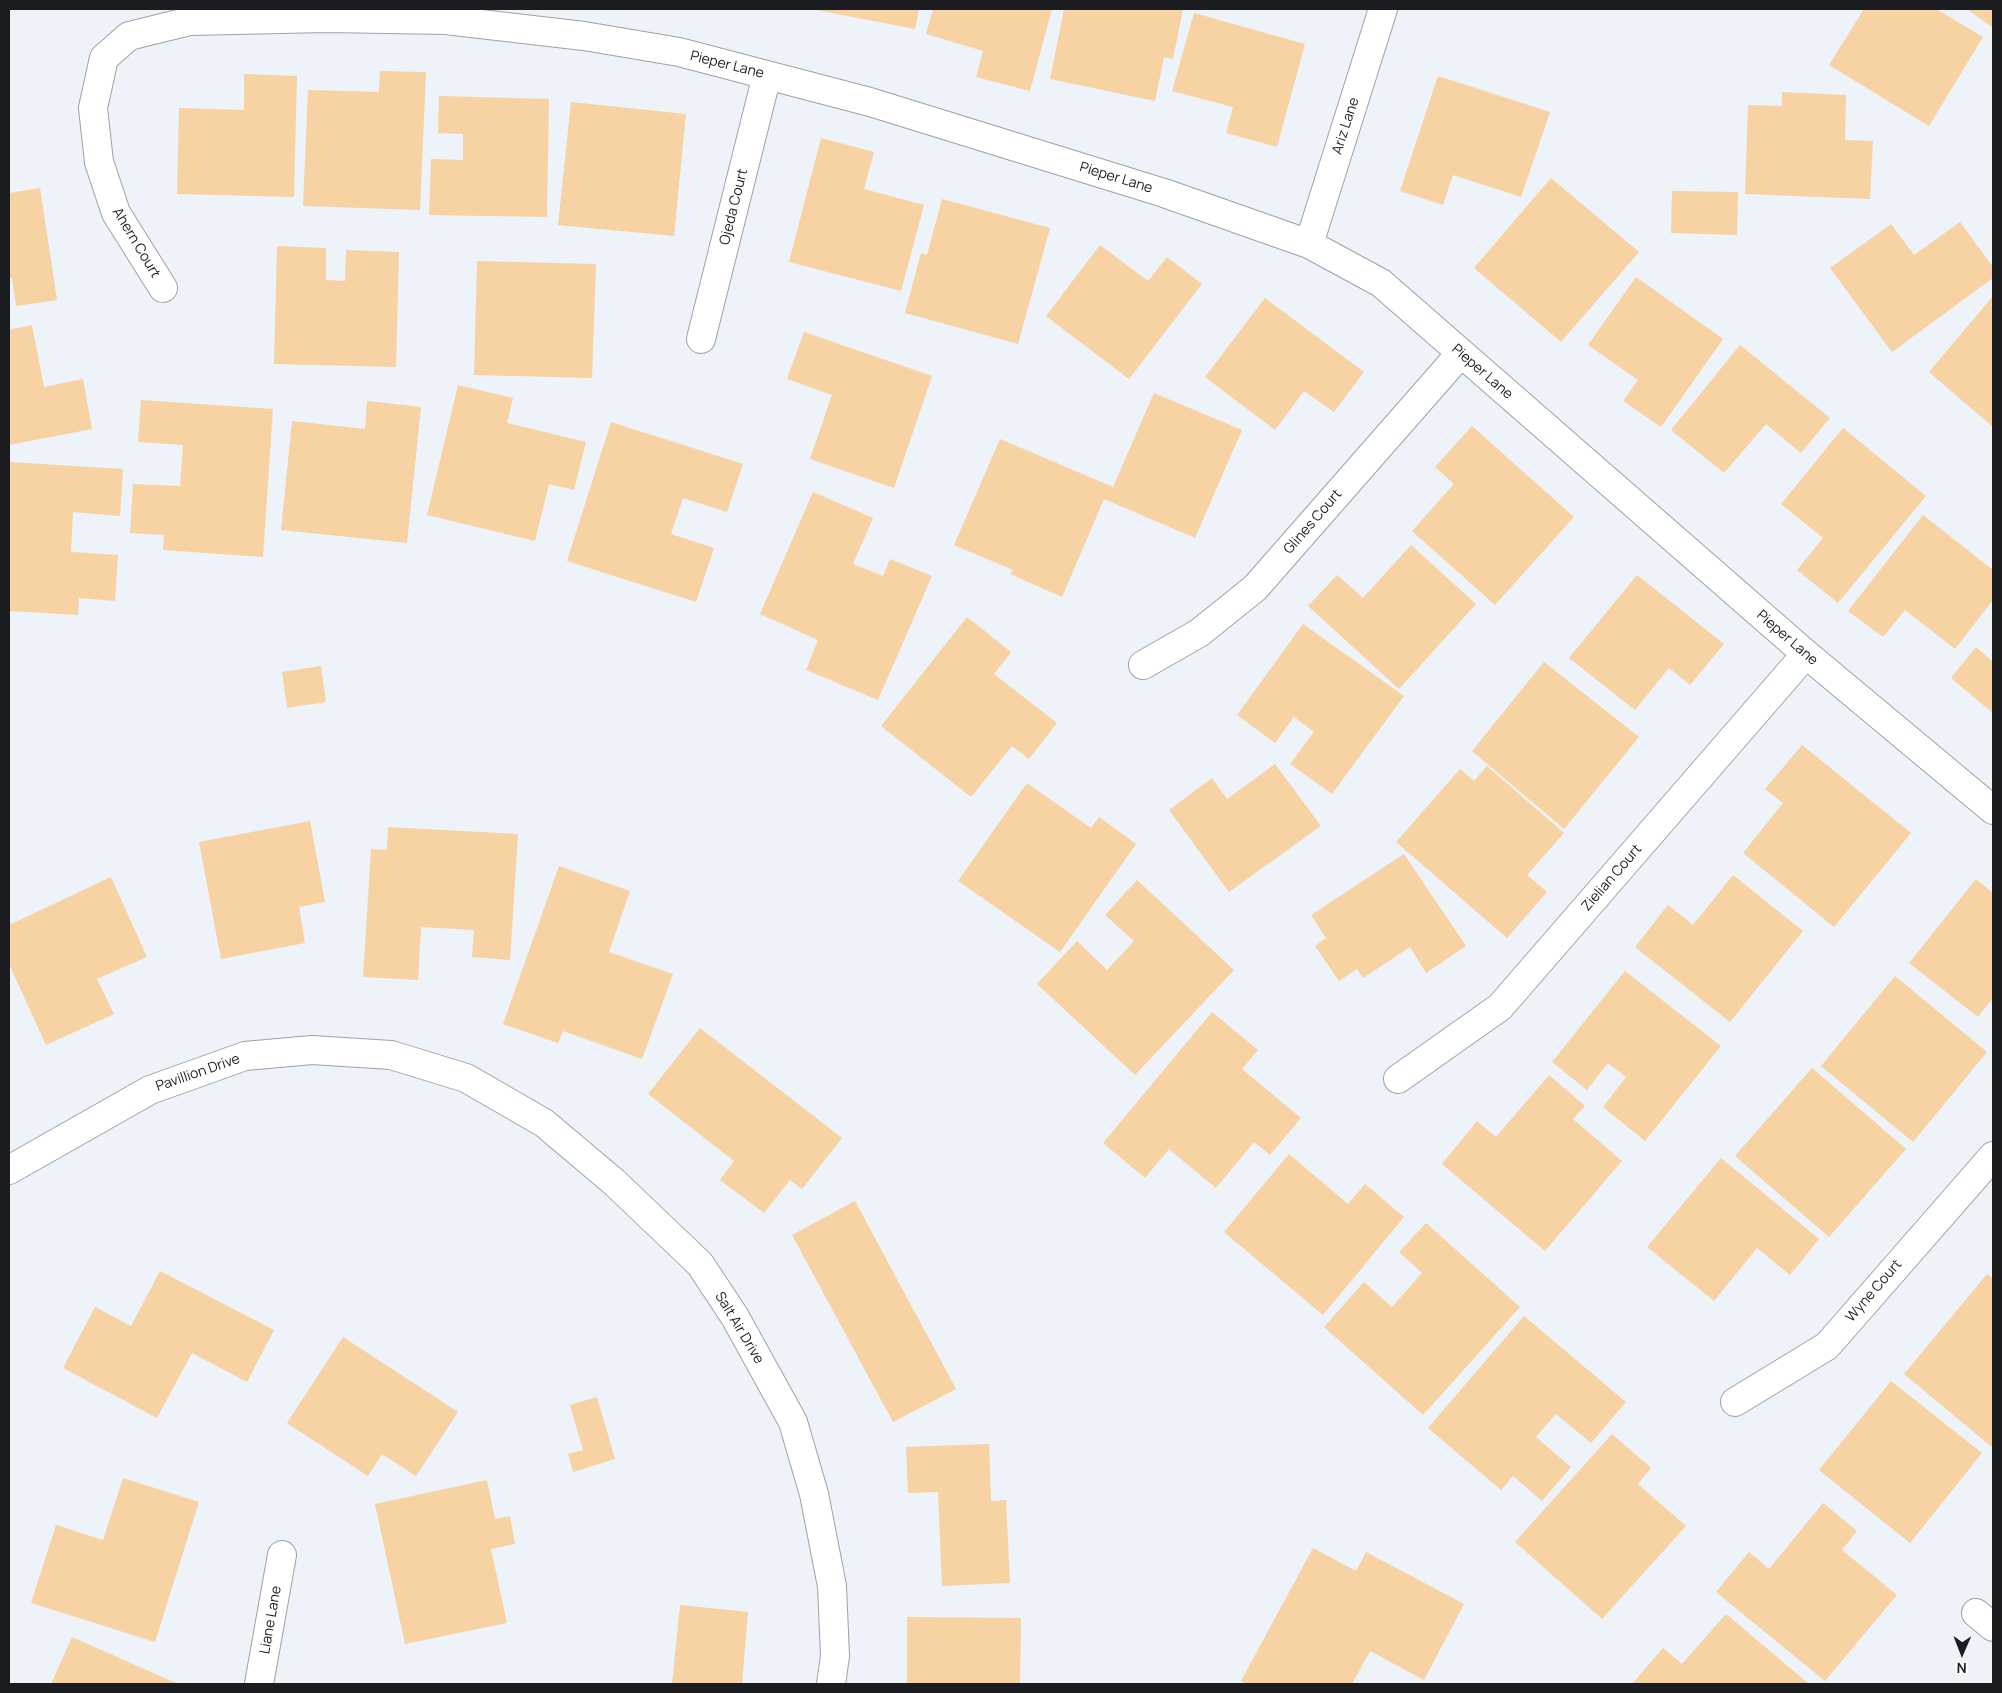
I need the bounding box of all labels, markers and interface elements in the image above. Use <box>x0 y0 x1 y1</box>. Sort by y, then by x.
street label: Pieper Lane <box>688 48 766 82</box>
street label: Ariz Lane <box>1329 95 1363 157</box>
street label: Pieper Lane <box>1077 159 1155 197</box>
street label: Ojeda Court <box>716 167 752 247</box>
street label: Ahern Court <box>109 205 163 281</box>
street label: Pieper Lane <box>1448 341 1516 403</box>
street label: Glines Court <box>1280 486 1346 558</box>
street label: Pieper Lane <box>1753 607 1821 669</box>
street label: Zielian Court <box>1579 841 1645 915</box>
street label: Pavillion Drive <box>154 1051 242 1095</box>
street label: Wyne Court <box>1842 1256 1906 1326</box>
street label: Salt Air Drive <box>711 1289 767 1367</box>
street label: Liane Lane <box>257 1585 285 1655</box>
north arrow <box>1937 1628 1987 1678</box>
text: N <box>1957 1659 1967 1678</box>

